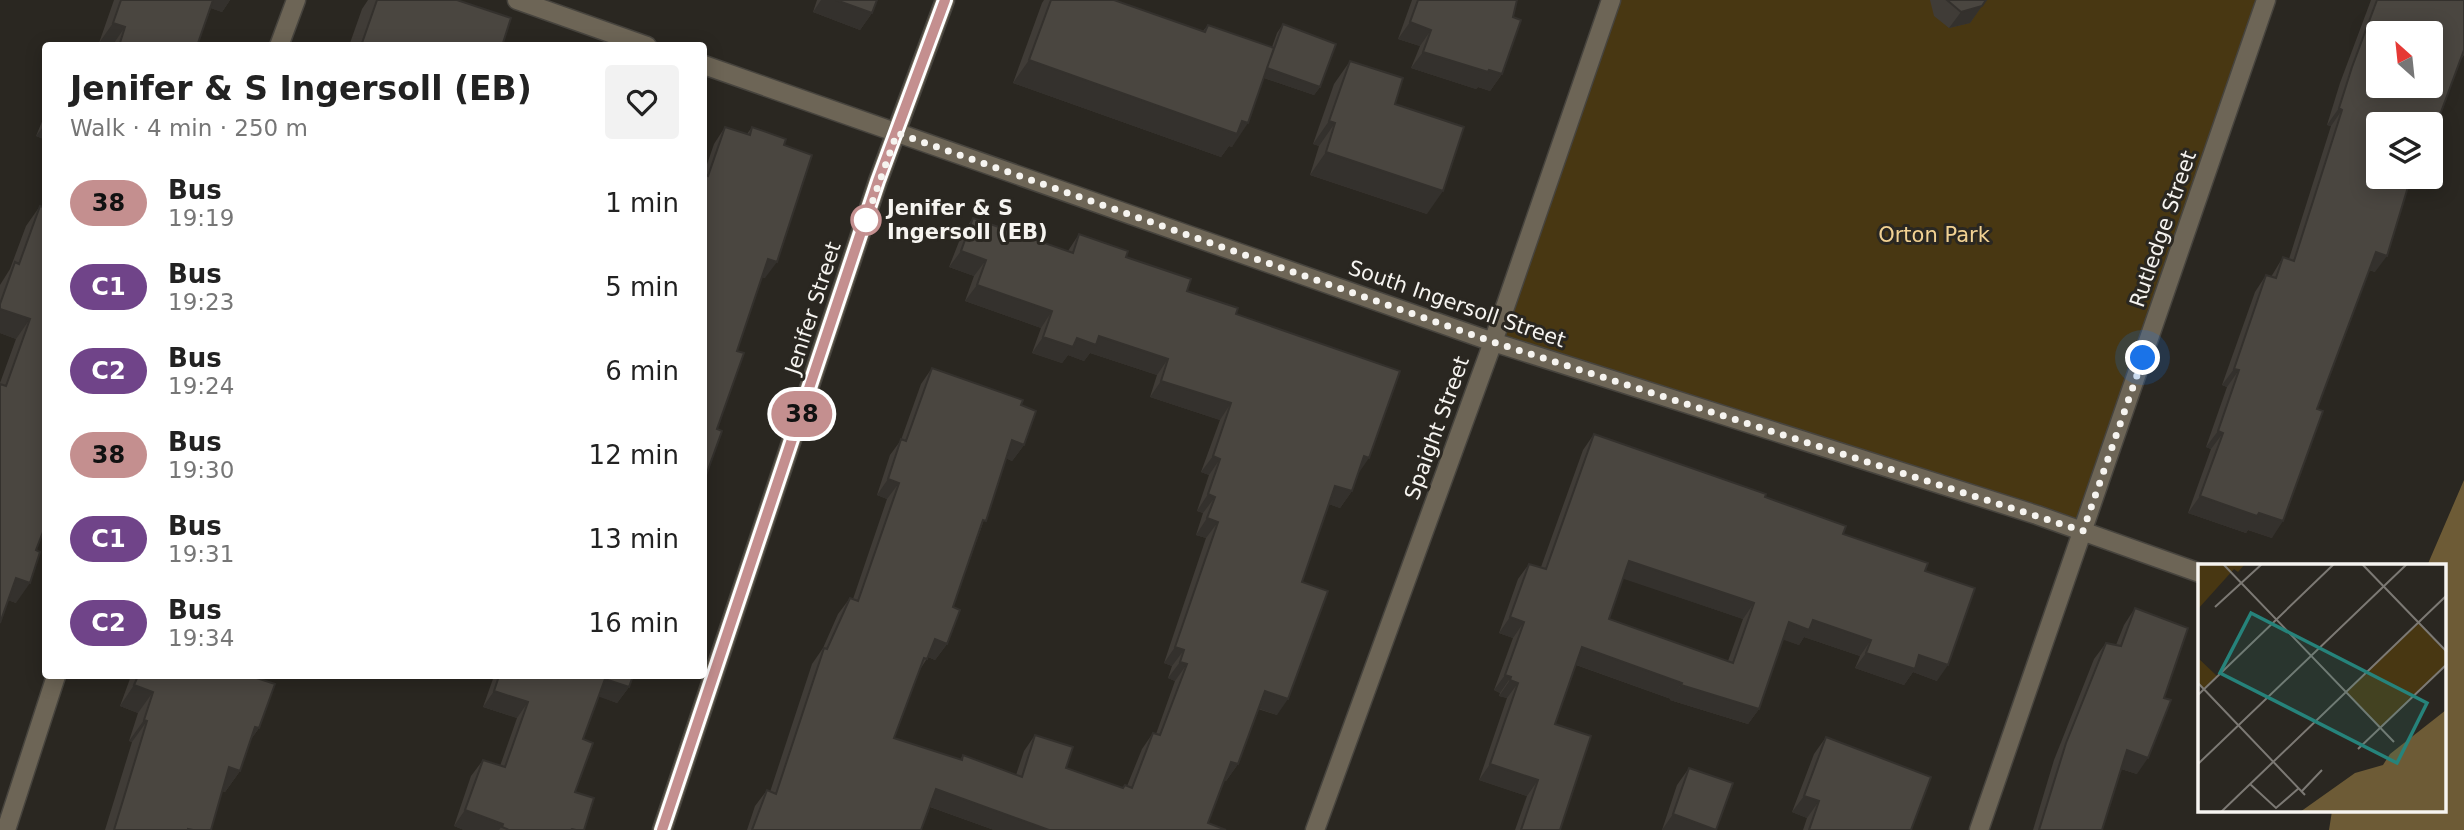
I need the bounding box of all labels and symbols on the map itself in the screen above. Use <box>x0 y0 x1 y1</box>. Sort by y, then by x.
north arrow <box>2366 21 2443 98</box>
street label: Rutledge Street <box>2125 148 2201 310</box>
place label: Jenifer & S Ingersoll (EB) <box>885 196 1048 244</box>
marker: Jenifer & S Ingersoll (EB) <box>851 205 881 235</box>
park label: Orton Park <box>1878 223 1991 247</box>
street label: Jenifer Street <box>780 239 846 379</box>
street label: South Ingersoll Street <box>1345 256 1569 352</box>
your location <box>2125 340 2160 375</box>
street label: Spaight Street <box>1400 353 1474 503</box>
line badge: 38 <box>770 391 834 437</box>
inset map <box>2198 564 2446 812</box>

